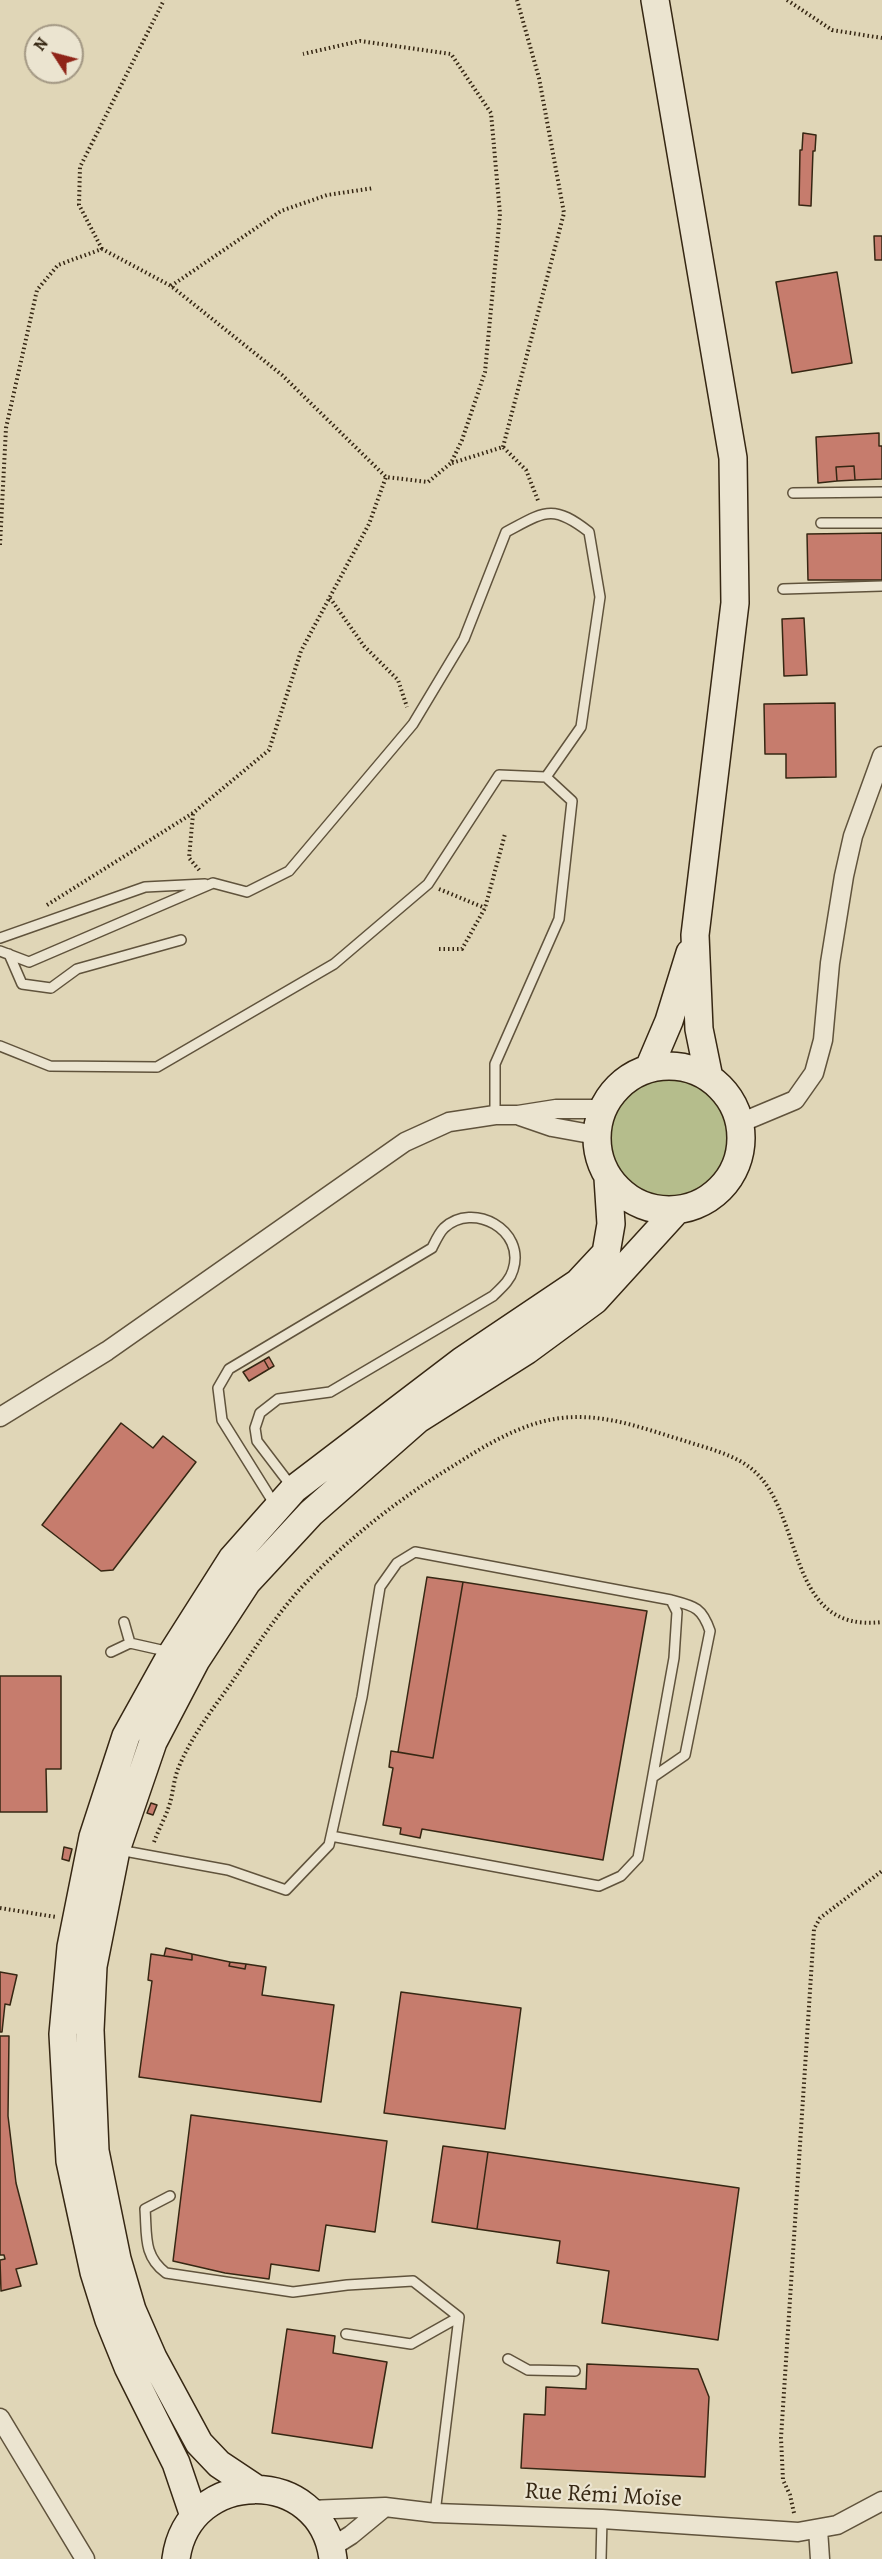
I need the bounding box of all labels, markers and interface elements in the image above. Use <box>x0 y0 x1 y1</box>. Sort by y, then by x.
north arrow <box>24 24 84 84</box>
text: N <box>29 33 53 56</box>
street label: Rue Rémi Moïse <box>524 2477 682 2515</box>

